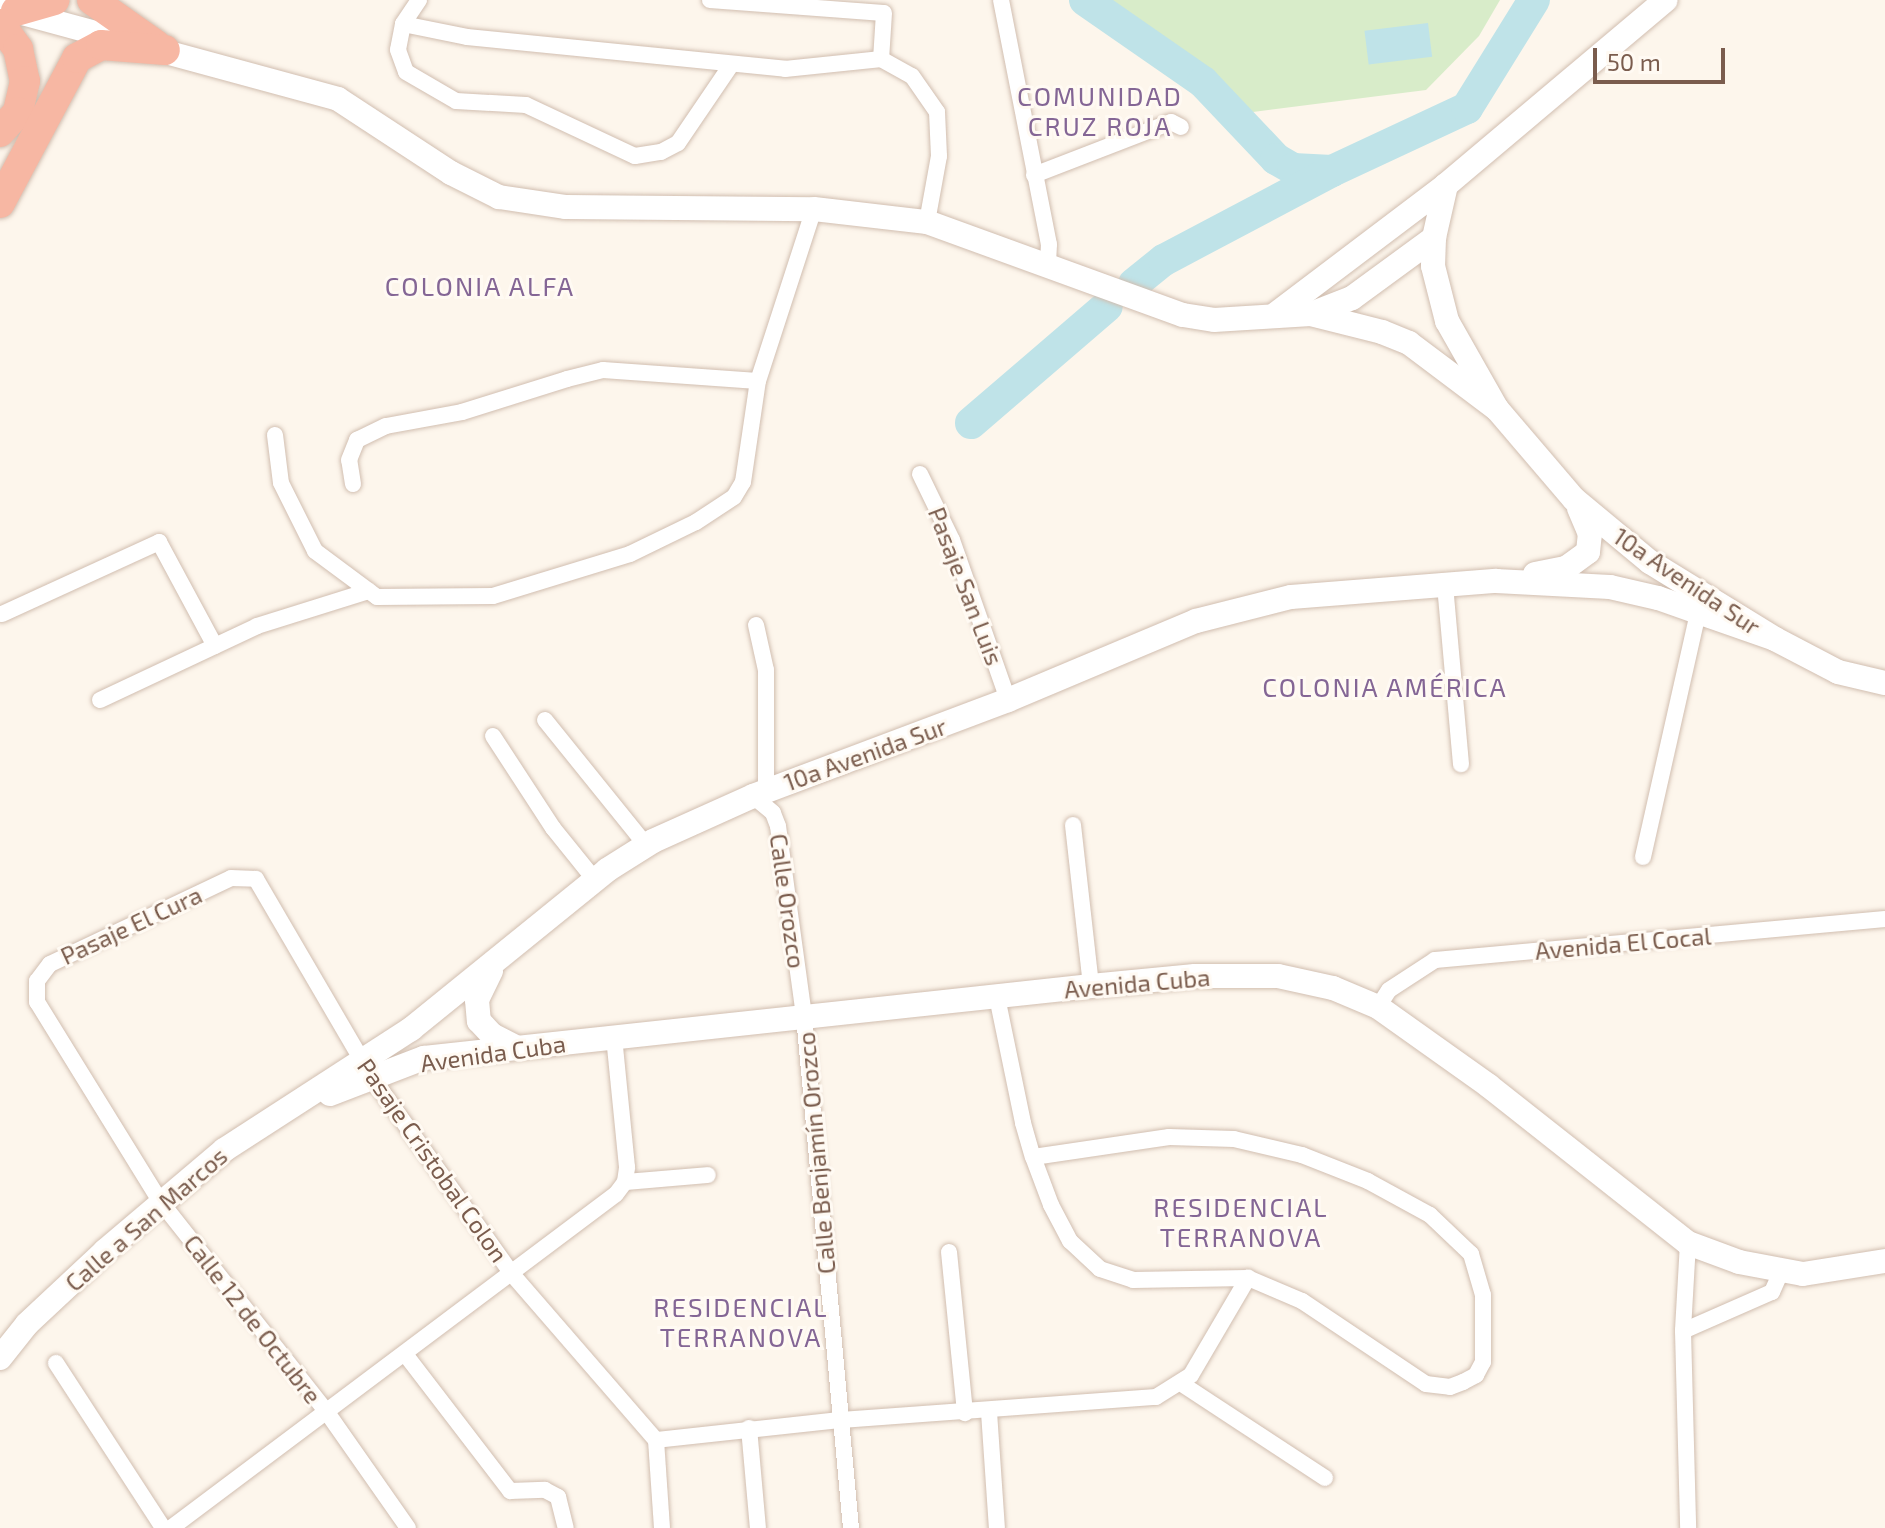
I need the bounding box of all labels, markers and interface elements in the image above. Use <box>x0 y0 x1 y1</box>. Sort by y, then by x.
scale bar <box>1597 32 1729 82</box>
text: 50 m <box>1607 47 1661 76</box>
district label: COMUNIDAD CRUZ ROJA <box>1017 80 1183 142</box>
district label: COLONIA ALFA <box>384 270 576 302</box>
street label: Pasaje San Luis <box>923 503 1009 669</box>
street label: 10a Avenida Sur <box>1608 521 1766 641</box>
district label: COLONIA AMÉRICA <box>1262 671 1508 703</box>
street label: 10a Avenida Sur <box>780 711 950 797</box>
street label: Calle Orozco <box>764 832 812 970</box>
street label: Pasaje El Cura <box>56 880 206 970</box>
street label: Avenida El Cocal <box>1533 921 1713 965</box>
street label: Avenida Cuba <box>1063 962 1211 1004</box>
street label: Avenida Cuba <box>419 1029 567 1077</box>
street label: Calle Benjamín Orozco <box>791 1031 841 1275</box>
street label: Pasaje Cristobal Colon <box>352 1052 514 1268</box>
street label: Calle a San Marcos <box>59 1141 233 1297</box>
district label: RESIDENCIAL TERRANOVA <box>1153 1191 1329 1252</box>
street label: Calle 12 de Octubre <box>178 1229 328 1409</box>
district label: RESIDENCIAL TERRANOVA <box>653 1291 829 1352</box>

